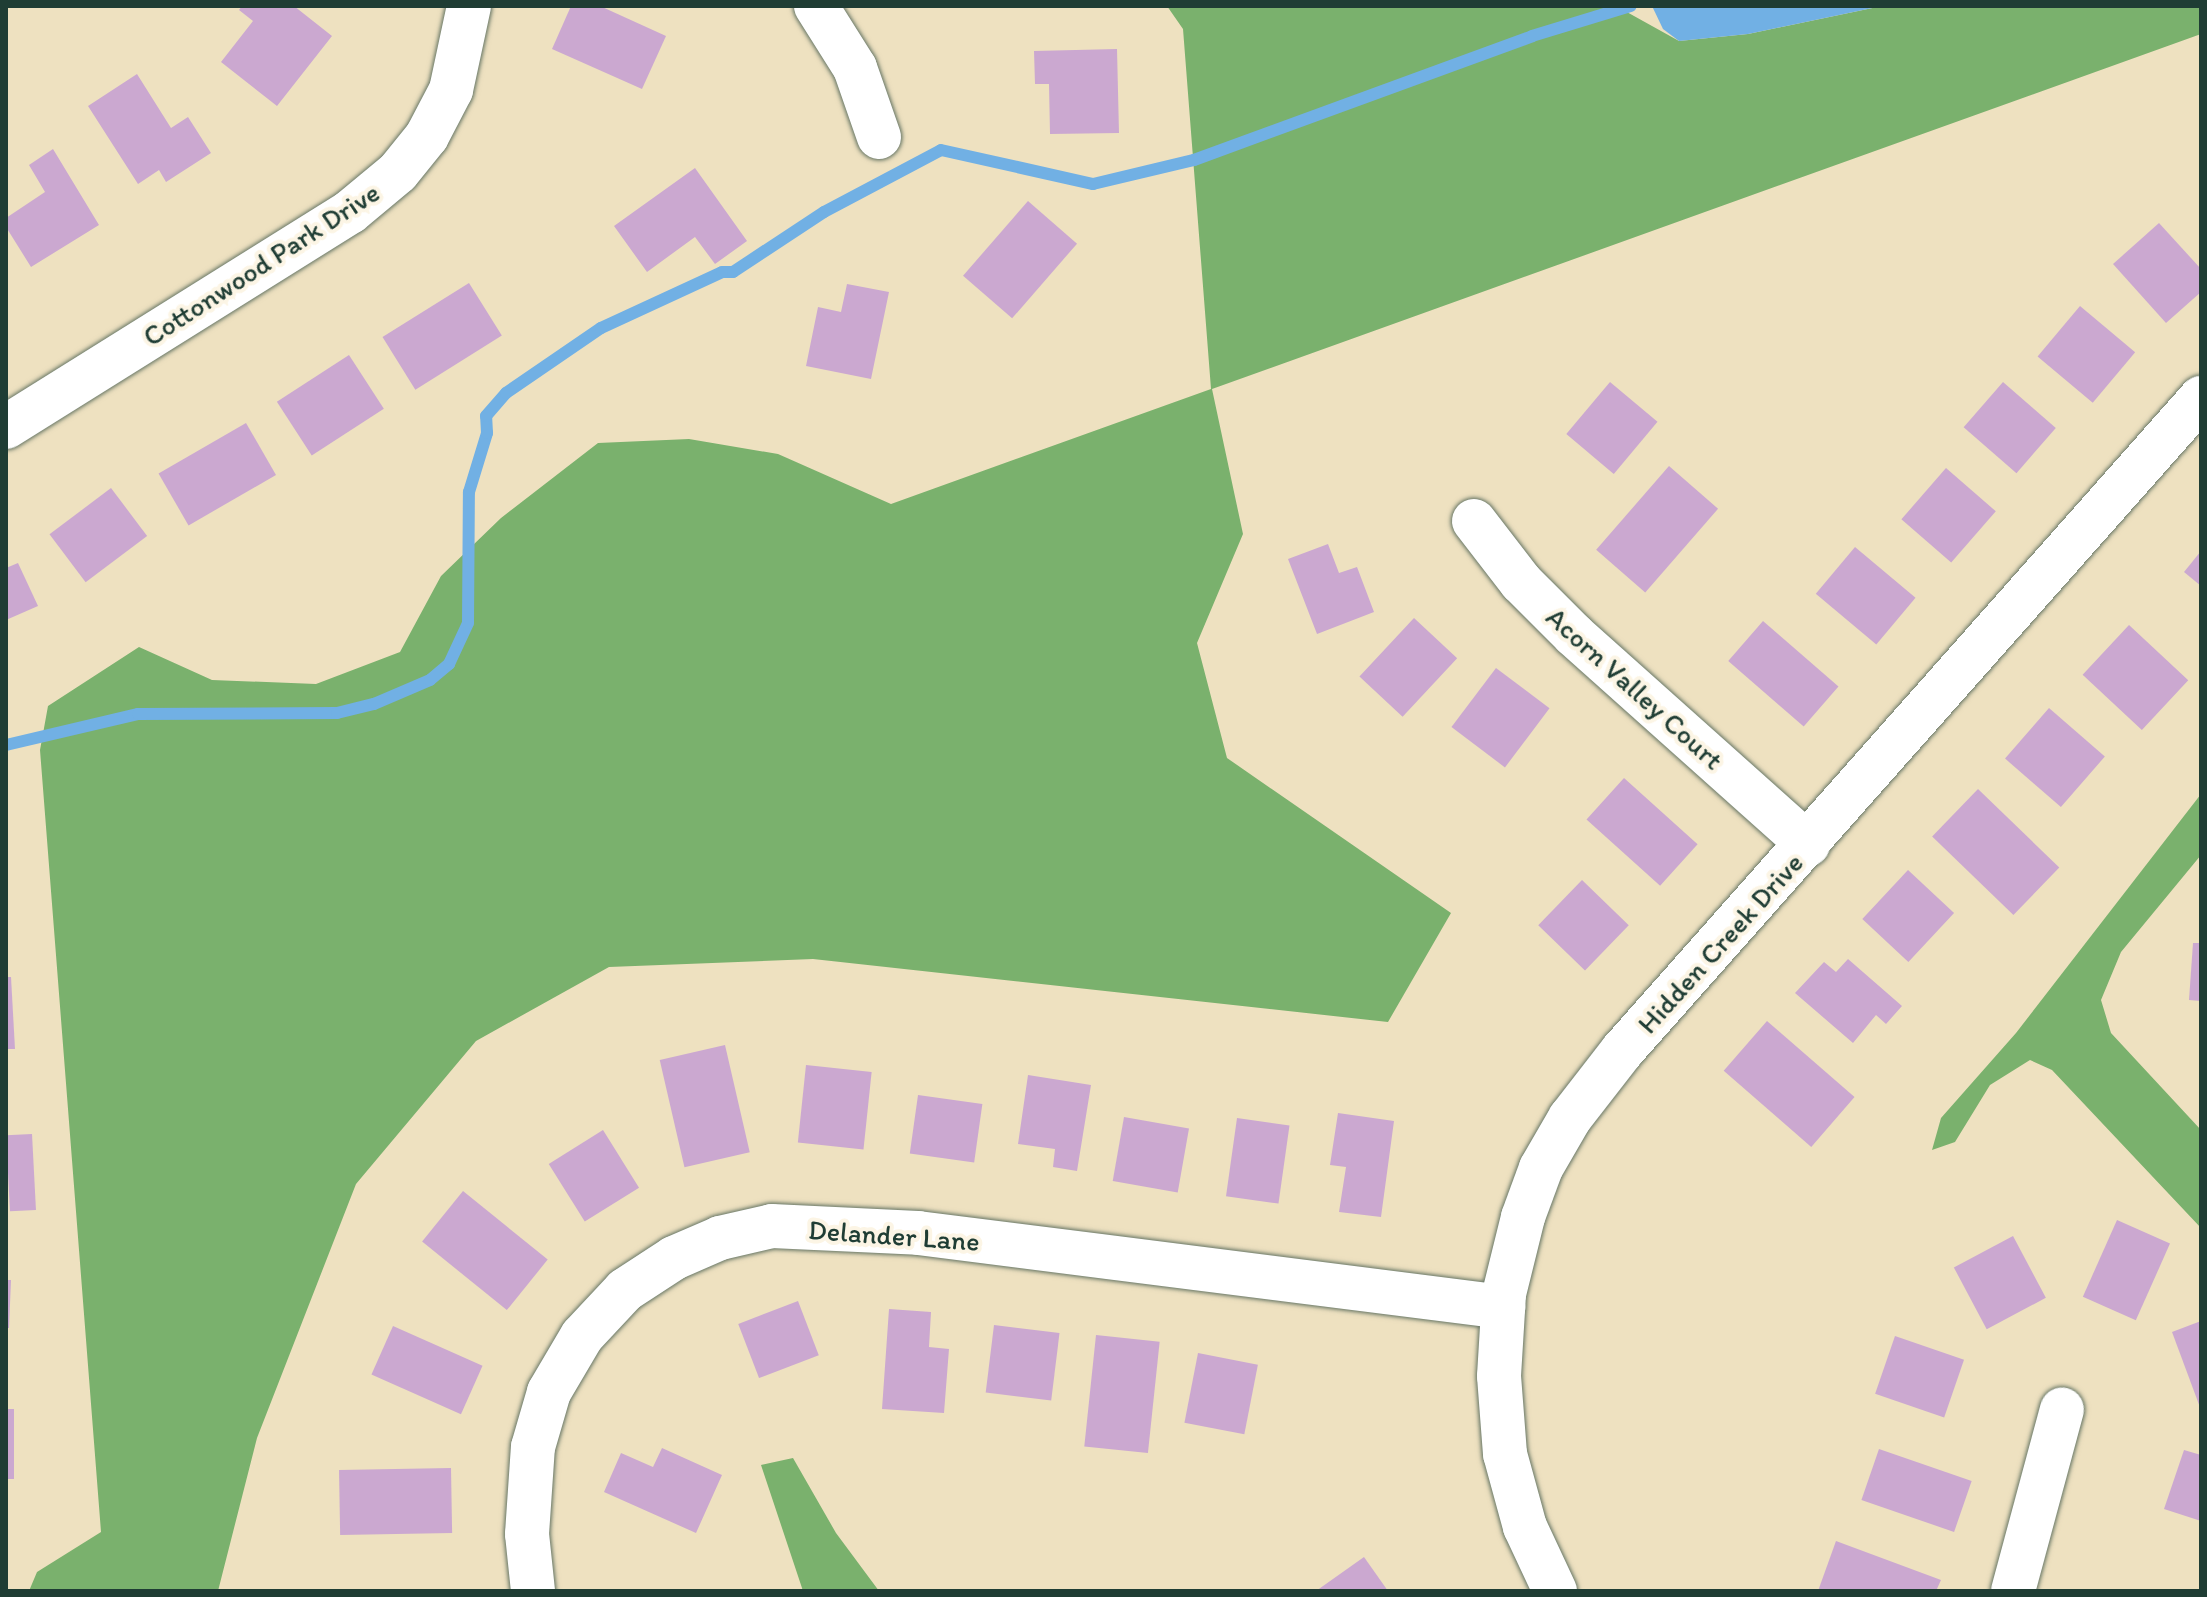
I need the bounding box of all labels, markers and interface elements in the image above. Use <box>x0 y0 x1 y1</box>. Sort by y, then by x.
street label: Cottonwood Park Drive <box>136 175 386 353</box>
street label: Acorn Valley Court <box>1540 600 1730 776</box>
street label: Hidden Creek Drive <box>1630 846 1810 1040</box>
street label: Delander Lane <box>807 1212 981 1258</box>

